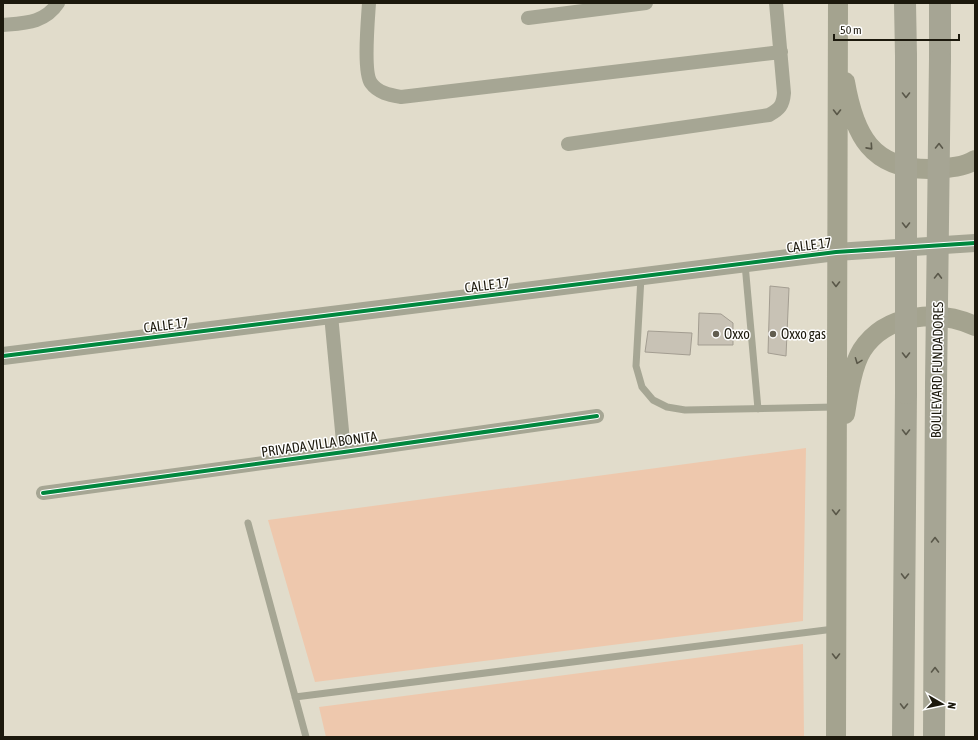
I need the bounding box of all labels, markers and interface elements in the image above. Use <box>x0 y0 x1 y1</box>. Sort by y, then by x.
scale bar <box>834 16 959 42</box>
text: 50 m <box>840 23 862 37</box>
one-way arrow <box>902 92 910 98</box>
one-way arrow <box>833 109 841 115</box>
one-way arrow <box>865 142 873 150</box>
one-way arrow <box>935 143 943 149</box>
one-way arrow <box>902 222 910 228</box>
street label: CALLE 17 <box>786 234 832 256</box>
one-way arrow <box>934 273 942 279</box>
street label: CALLE 17 <box>464 274 510 296</box>
one-way arrow <box>832 281 840 287</box>
street label: BOULEVARD FUNDADORES <box>928 302 946 438</box>
street label: CALLE 17 <box>143 314 189 336</box>
place label: Oxxo <box>724 326 750 342</box>
place label: Oxxo gas <box>781 326 826 342</box>
marker: Oxxo <box>711 329 721 339</box>
marker: Oxxo gas <box>768 329 778 339</box>
one-way arrow <box>902 352 910 358</box>
one-way arrow <box>855 356 863 364</box>
street label: PRIVADA VILLA BONITA <box>260 428 378 460</box>
one-way arrow <box>902 429 910 435</box>
one-way arrow <box>832 509 840 515</box>
one-way arrow <box>931 537 939 543</box>
one-way arrow <box>901 573 909 579</box>
one-way arrow <box>832 653 840 659</box>
one-way arrow <box>931 667 939 673</box>
north arrow <box>922 684 962 724</box>
text: N <box>945 701 958 710</box>
one-way arrow <box>900 703 908 709</box>

